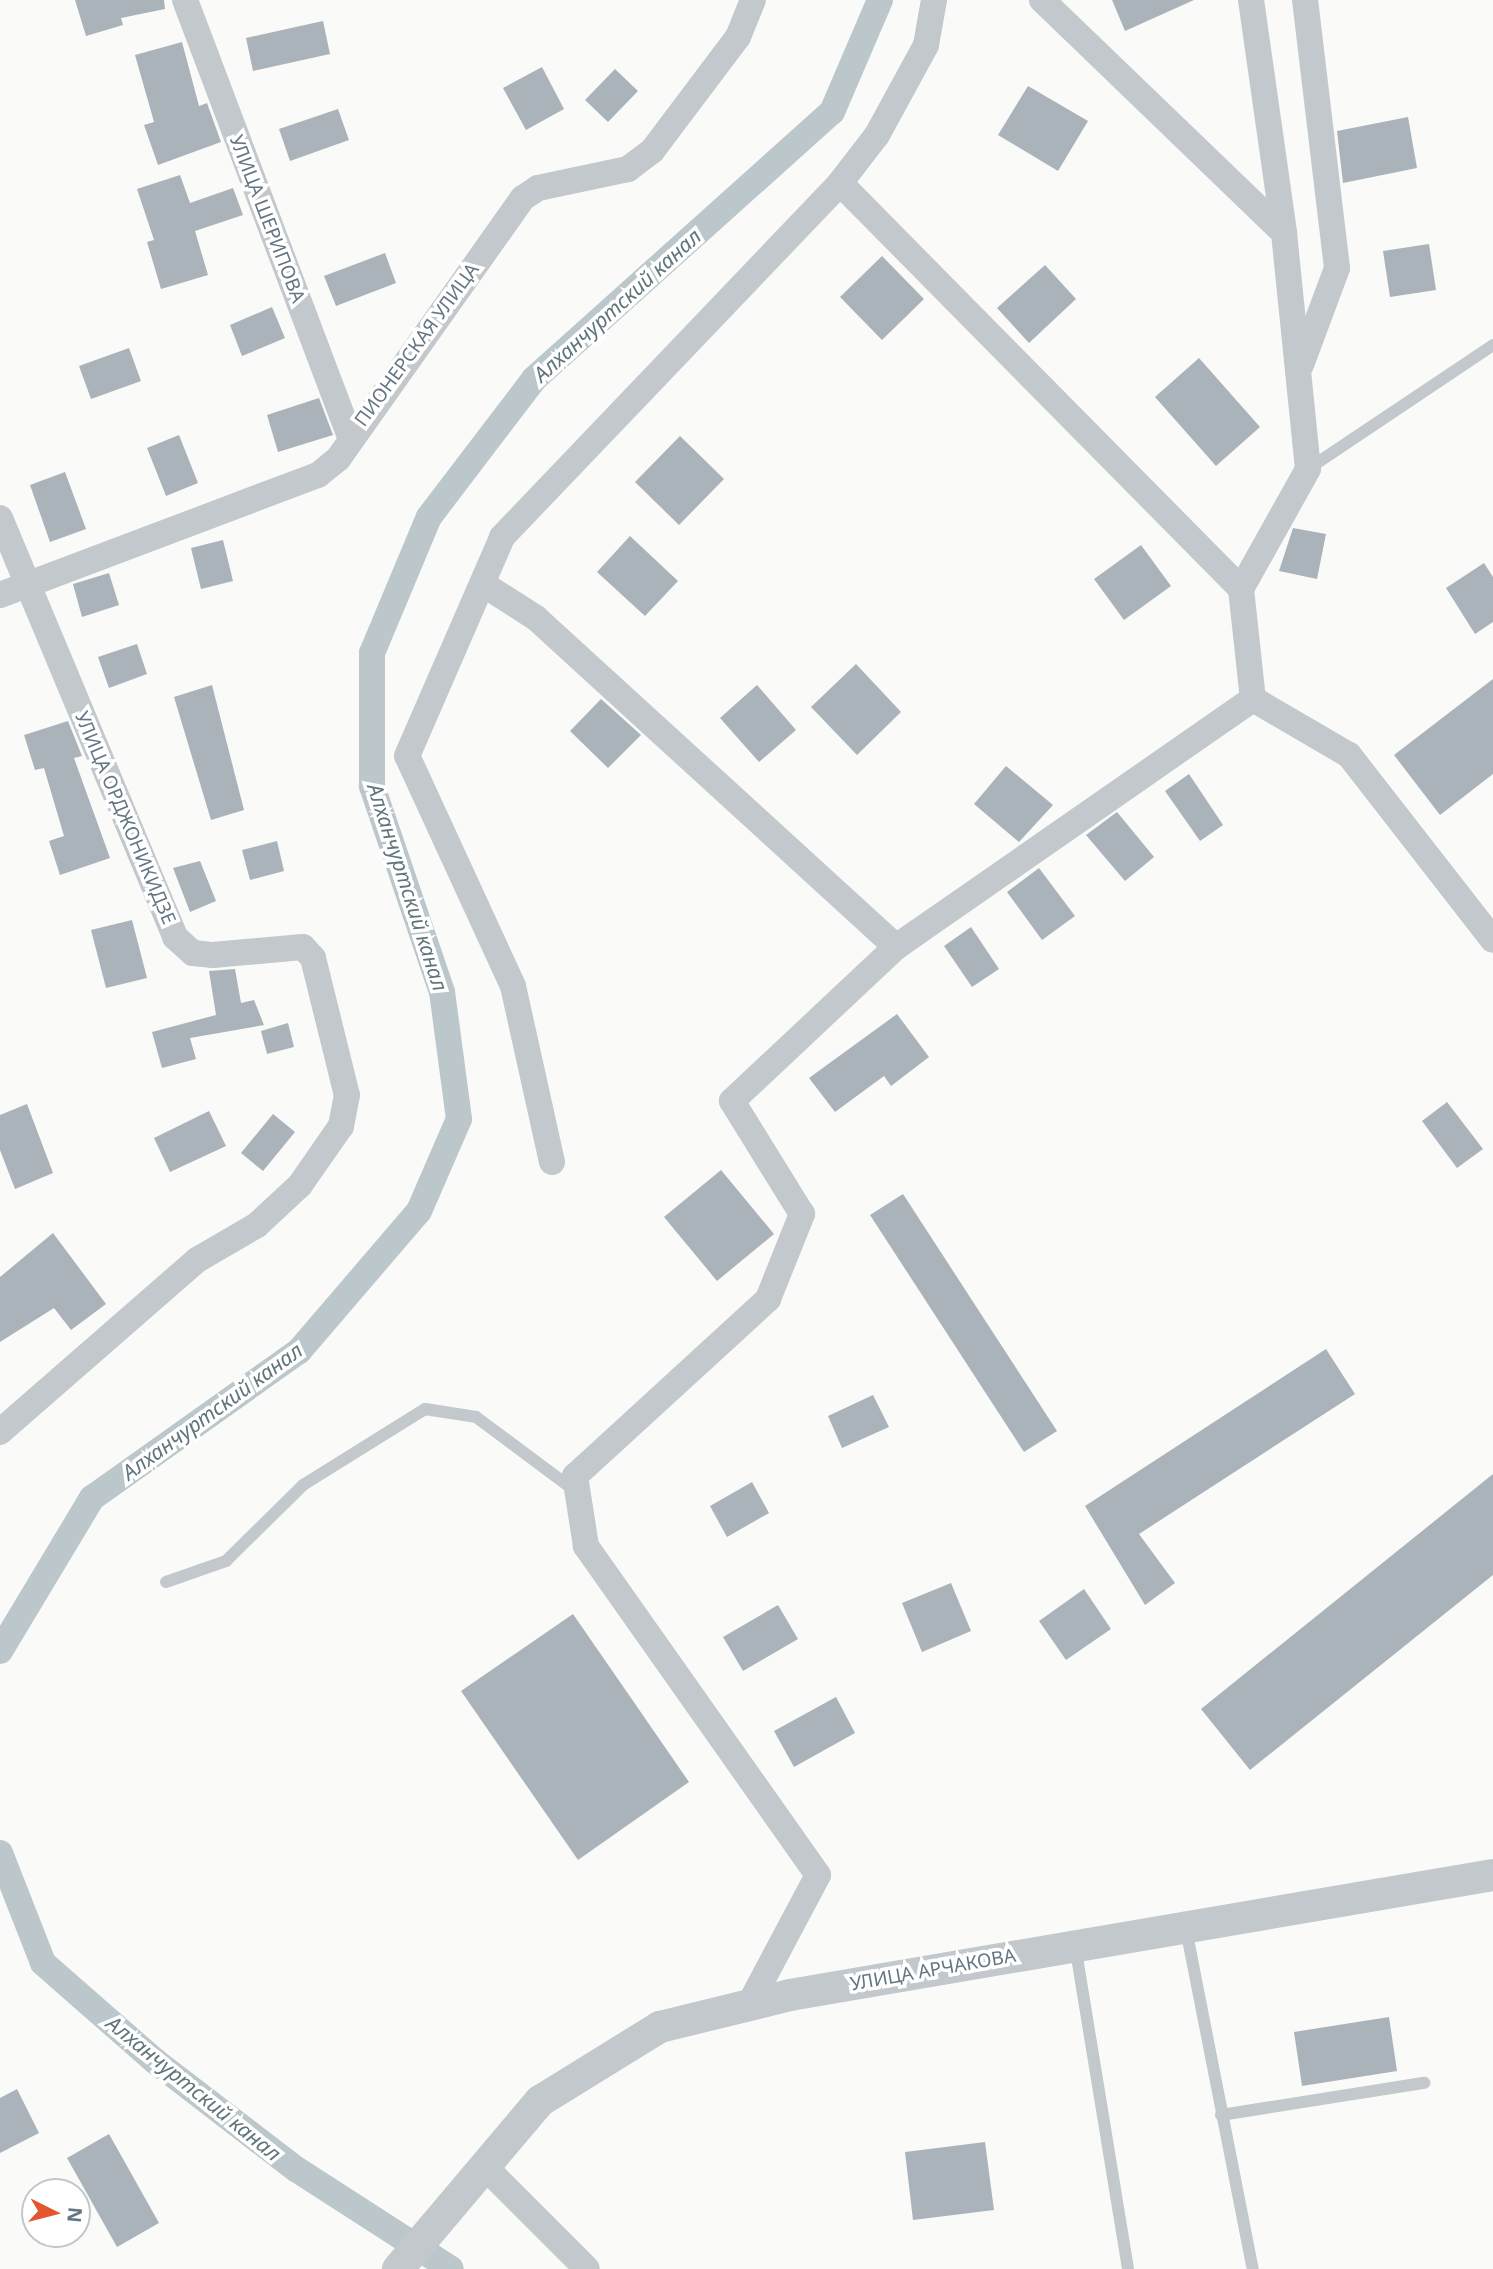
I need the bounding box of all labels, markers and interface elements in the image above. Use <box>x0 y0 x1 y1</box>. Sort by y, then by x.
street label: УЛИЦА ШЕРИПОВА <box>225 132 309 306</box>
water label: Алханчуртский канал <box>528 223 706 387</box>
street label: ПИОНЕРСКАЯ УЛИЦА <box>350 259 484 431</box>
street label: УЛИЦА ОРДЖОНИКИДЗЕ <box>70 708 180 928</box>
water label: Алханчуртский канал <box>363 780 453 994</box>
water label: Алханчуртский канал <box>117 1337 307 1485</box>
street label: УЛИЦА АРЧАКОВА <box>848 1944 1018 1996</box>
water label: Алханчуртский канал <box>102 2010 286 2166</box>
north arrow <box>21 2178 91 2248</box>
text: N <box>61 2206 89 2224</box>

